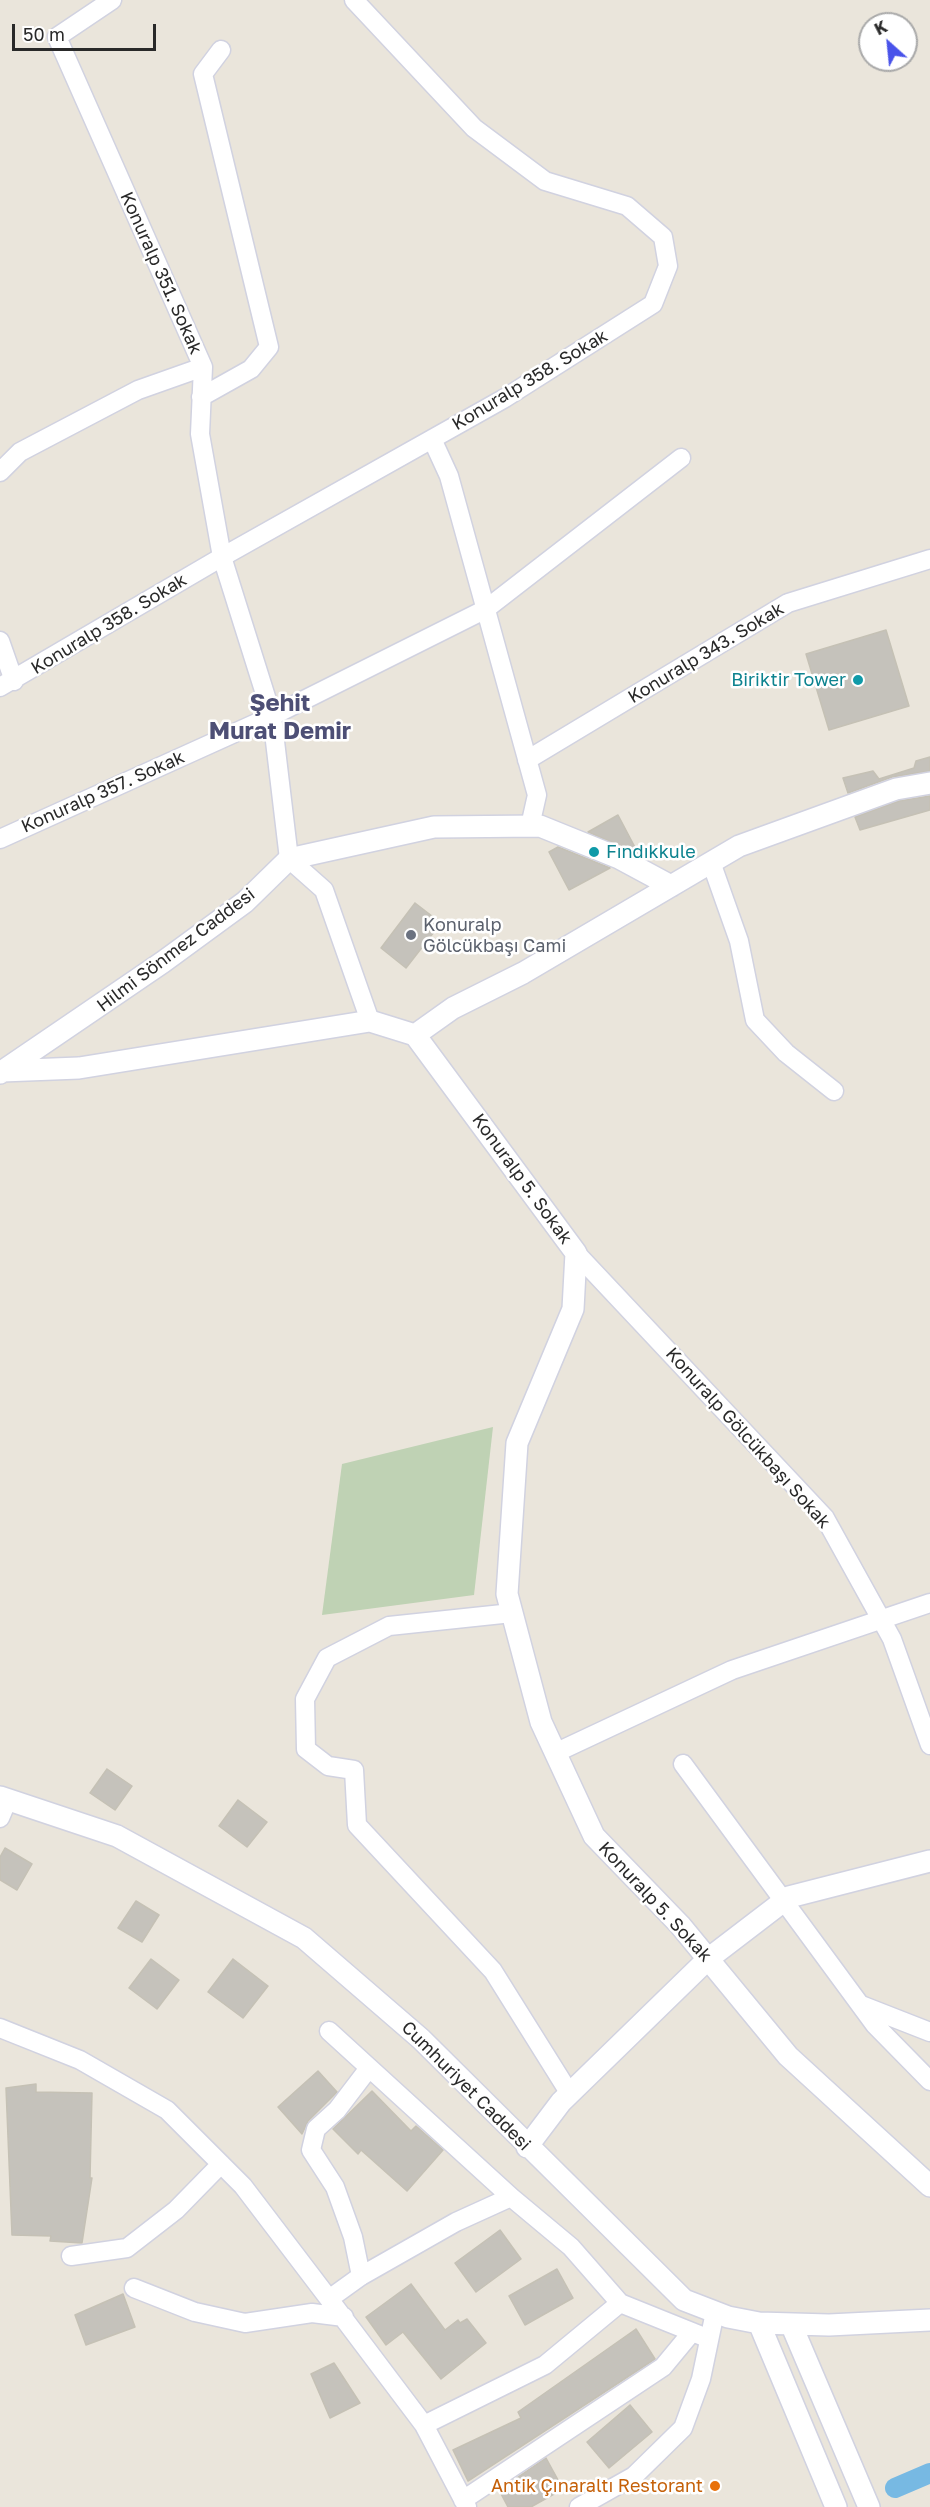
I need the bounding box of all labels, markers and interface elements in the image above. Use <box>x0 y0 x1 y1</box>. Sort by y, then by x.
scale bar <box>15 12 159 50</box>
north arrow <box>858 12 918 72</box>
text: K <box>871 16 890 39</box>
text: 50 m <box>23 23 65 45</box>
street label: Konuralp 351. Sokak <box>115 188 207 358</box>
street label: Konuralp 358. Sokak <box>448 325 612 435</box>
street label: Konuralp 358. Sokak <box>27 569 191 679</box>
street label: Konuralp 343. Sokak <box>624 598 788 708</box>
place label: Biriktir Tower <box>731 669 846 691</box>
marker: Biriktir Tower <box>851 673 865 687</box>
district label: Şehit Murat Demir <box>209 689 351 745</box>
street label: Konuralp 357. Sokak <box>18 746 188 838</box>
place label: Fındıkkule <box>606 841 696 863</box>
marker: Fındıkkule <box>587 845 601 859</box>
street label: Hilmi Sönmez Caddesi <box>93 884 259 1016</box>
place label: Konuralp Gölcükbaşı Cami <box>423 914 566 956</box>
marker: Konuralp Gölcükbaşı Cami <box>404 928 418 942</box>
street label: Konuralp 5. Sokak <box>467 1109 577 1249</box>
street label: Konuralp Gölcükbaşı Sokak <box>661 1343 835 1533</box>
street label: Konuralp 5. Sokak <box>594 1838 716 1966</box>
street label: Cumhuriyet Caddesi <box>397 2017 535 2155</box>
place label: Antik Çınaraltı Restorant <box>491 2475 703 2497</box>
marker: Antik Çınaraltı Restorant <box>708 2479 722 2493</box>

